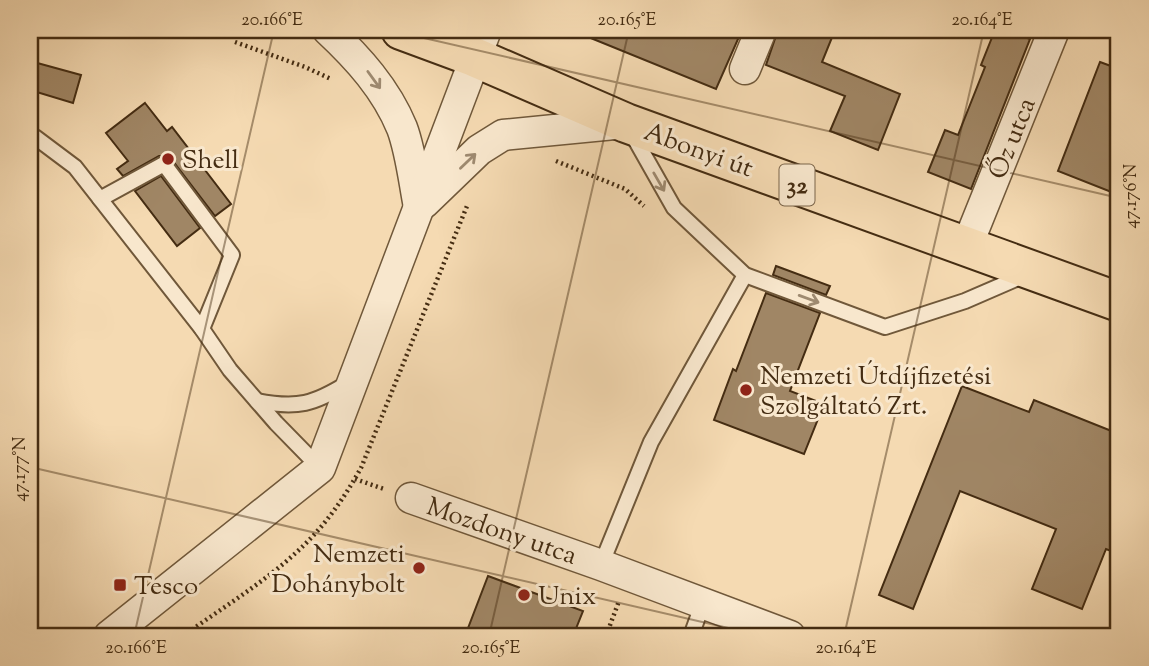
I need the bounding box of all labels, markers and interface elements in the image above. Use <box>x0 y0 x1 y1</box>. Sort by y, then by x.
text: 20.166°E <box>241 8 303 34</box>
text: 20.165°E <box>598 8 656 34</box>
text: 20.164°E <box>951 8 1013 34</box>
one-way arrow <box>366 70 381 89</box>
street label: Őz utca <box>980 93 1046 185</box>
street label: Abonyi út <box>638 115 758 188</box>
place label: Shell <box>182 143 239 180</box>
marker: Shell <box>160 151 176 167</box>
one-way arrow <box>459 152 476 169</box>
road number: 32 <box>780 164 814 205</box>
text: 47.176°N <box>1119 164 1145 228</box>
one-way arrow <box>652 172 666 192</box>
one-way arrow <box>797 294 819 306</box>
place label: Nemzeti Útdíjfizetési Szolgáltató Zrt. <box>760 359 992 426</box>
marker: Nemzeti Útdíjfizetési Szolgáltató Zrt. <box>738 382 754 398</box>
text: 47.177°N <box>8 437 34 501</box>
street label: Mozdony utca <box>421 489 581 575</box>
place label: Nemzeti Dohánybolt <box>272 537 405 604</box>
marker: Nemzeti Dohánybolt <box>411 560 427 576</box>
place label: Tesco <box>134 569 198 606</box>
marker: Tesco <box>112 577 128 593</box>
place label: Unix <box>538 579 596 616</box>
marker: Unix <box>516 587 532 603</box>
text: 20.166°E <box>105 636 167 662</box>
text: 20.165°E <box>462 636 520 662</box>
text: 20.164°E <box>815 636 877 662</box>

